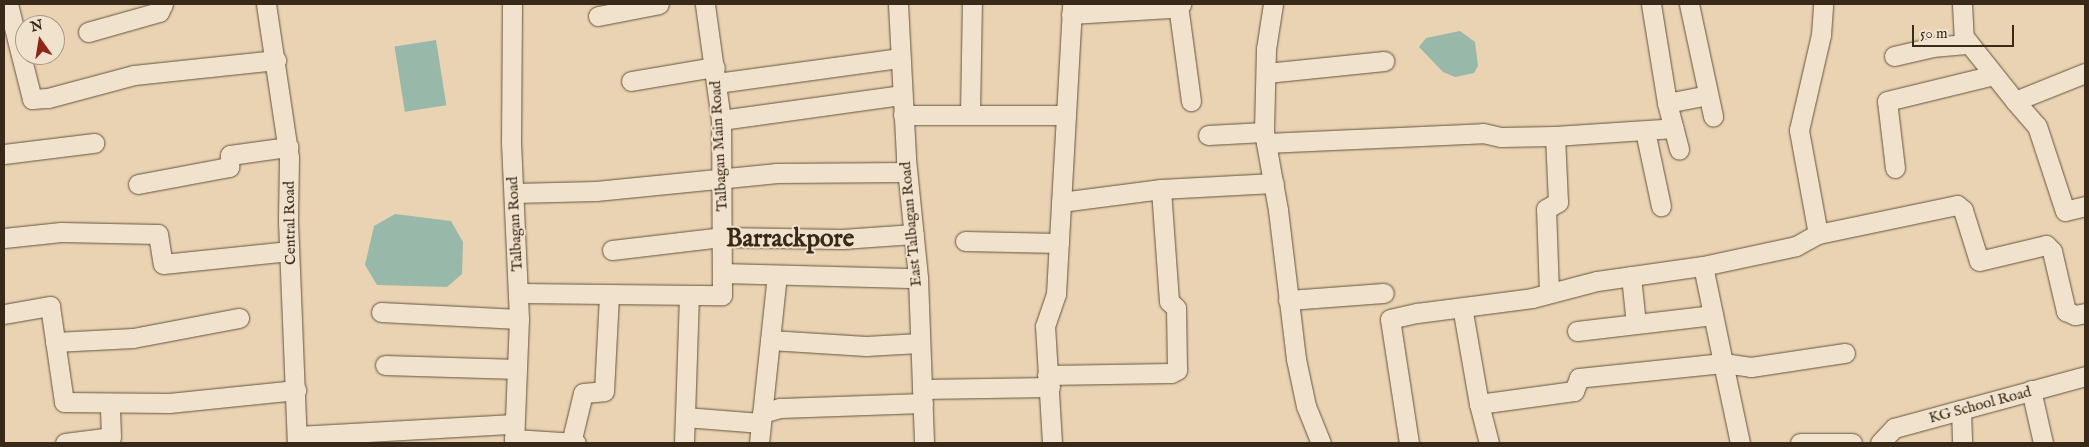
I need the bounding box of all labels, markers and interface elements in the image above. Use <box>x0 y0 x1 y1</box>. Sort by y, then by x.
north arrow <box>15 15 65 65</box>
scale bar <box>1914 15 2016 47</box>
text: N <box>29 16 45 36</box>
text: 50 m <box>1920 24 1948 43</box>
street label: Talbagan Main Road <box>707 80 731 212</box>
street label: East Talbagan Road <box>897 161 925 287</box>
street label: Talbagan Road <box>504 176 526 272</box>
street label: Central Road <box>280 181 300 265</box>
district label: Barrackpore <box>726 224 854 254</box>
street label: KG School Road <box>1927 383 2033 427</box>

